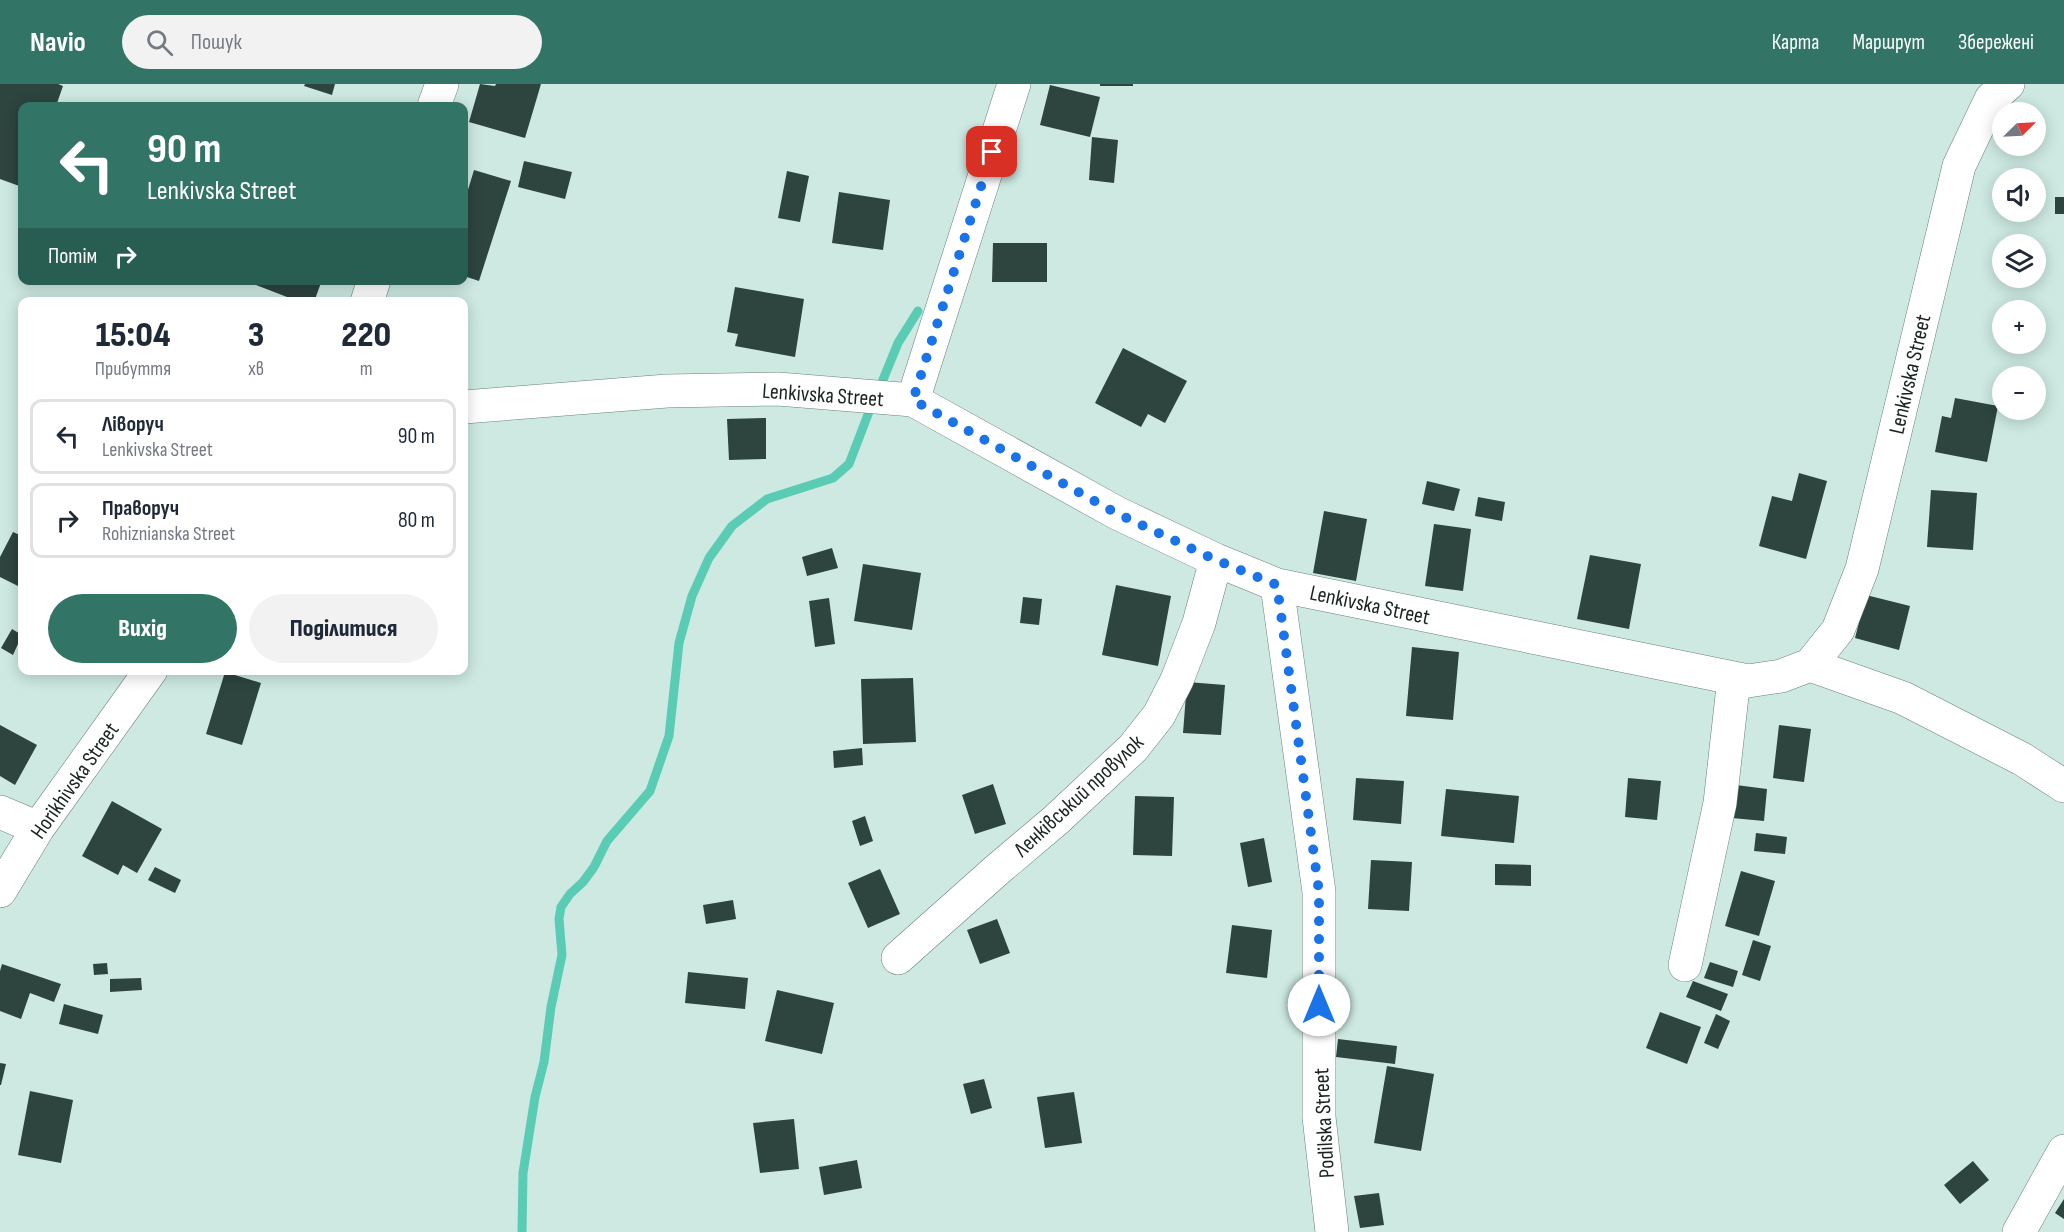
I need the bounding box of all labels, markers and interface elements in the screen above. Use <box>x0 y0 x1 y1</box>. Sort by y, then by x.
search box <box>122 15 542 69</box>
text: Navio <box>30 26 86 59</box>
icon: search <box>143 26 176 59</box>
text: Пошук <box>191 29 242 56</box>
text: Карта <box>1772 30 1819 55</box>
text: Маршрут <box>1852 30 1925 55</box>
text: Збережені <box>1958 30 2034 55</box>
north arrow <box>1992 102 2046 156</box>
map controls <box>1992 102 2046 420</box>
text: 90 m <box>147 124 221 175</box>
icon: left <box>48 126 126 204</box>
pin <box>966 126 1017 177</box>
icon: arrive <box>975 135 1008 168</box>
button: sound <box>1992 168 2046 222</box>
text: Lenkivska Street <box>147 175 297 207</box>
button: layers <box>1992 234 2046 288</box>
icon: right <box>109 240 142 273</box>
text: Потім <box>48 243 97 270</box>
button: + <box>1992 300 2046 354</box>
street label: Lenkivska Street <box>1884 312 1937 437</box>
text: 15:04 <box>95 314 170 357</box>
text: 3 <box>248 314 264 357</box>
text: 220 <box>341 314 391 357</box>
text: Прибуття <box>95 357 171 381</box>
text: хв <box>248 357 264 381</box>
text: m <box>360 357 373 381</box>
button: − <box>1992 366 2046 420</box>
street label: Lenkivska Street <box>761 378 885 413</box>
text: Ліворуч <box>102 411 164 438</box>
icon: left <box>51 420 84 453</box>
text: 90 m <box>398 423 435 450</box>
text: Lenkivska Street <box>102 438 213 462</box>
text: Праворуч <box>102 495 179 522</box>
icon: right <box>51 504 84 537</box>
text: 80 m <box>398 507 435 534</box>
text: Rohiznianska Street <box>102 522 235 546</box>
street label: Lenkivska Street <box>1307 580 1432 631</box>
button: Вихід <box>48 594 237 663</box>
button: Поділитися <box>249 594 438 663</box>
street label: Horikhivska Street <box>25 717 125 844</box>
street label: Ленківський провулок <box>1008 729 1150 864</box>
position arrow <box>1287 973 1351 1037</box>
street label: Podilska Street <box>1308 1067 1341 1179</box>

